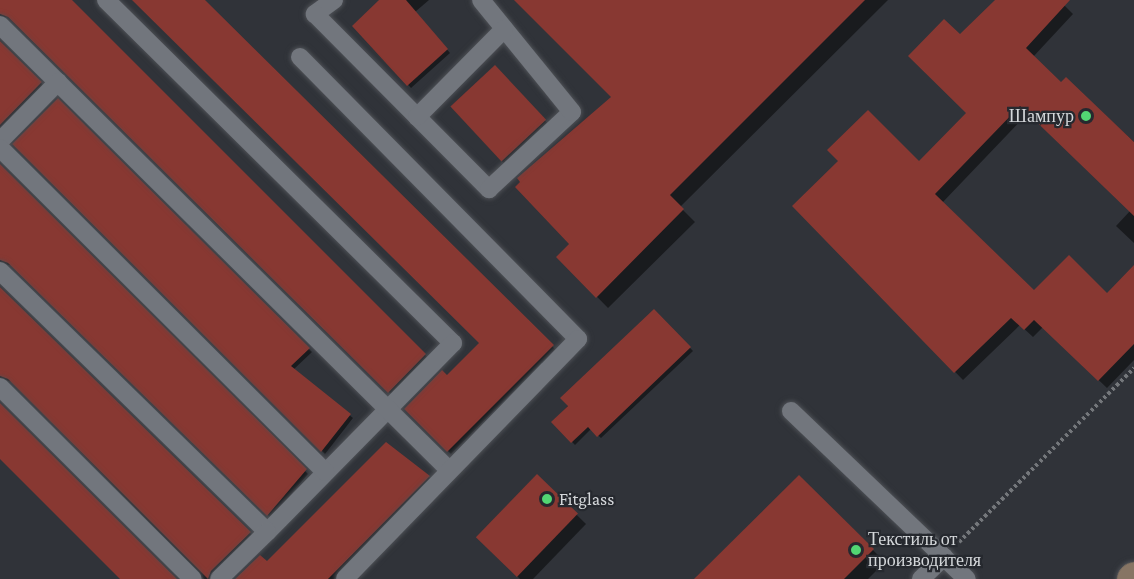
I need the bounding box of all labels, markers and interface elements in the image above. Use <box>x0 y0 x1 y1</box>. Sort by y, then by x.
place label: Шампур <box>1009 105 1074 127</box>
marker: Шампур <box>1079 109 1093 123</box>
place label: Fitglass <box>559 488 614 510</box>
marker: Fitglass <box>540 492 554 506</box>
place label: Текстиль от производителя <box>868 529 981 572</box>
marker: Текстиль от производителя <box>849 543 863 557</box>

